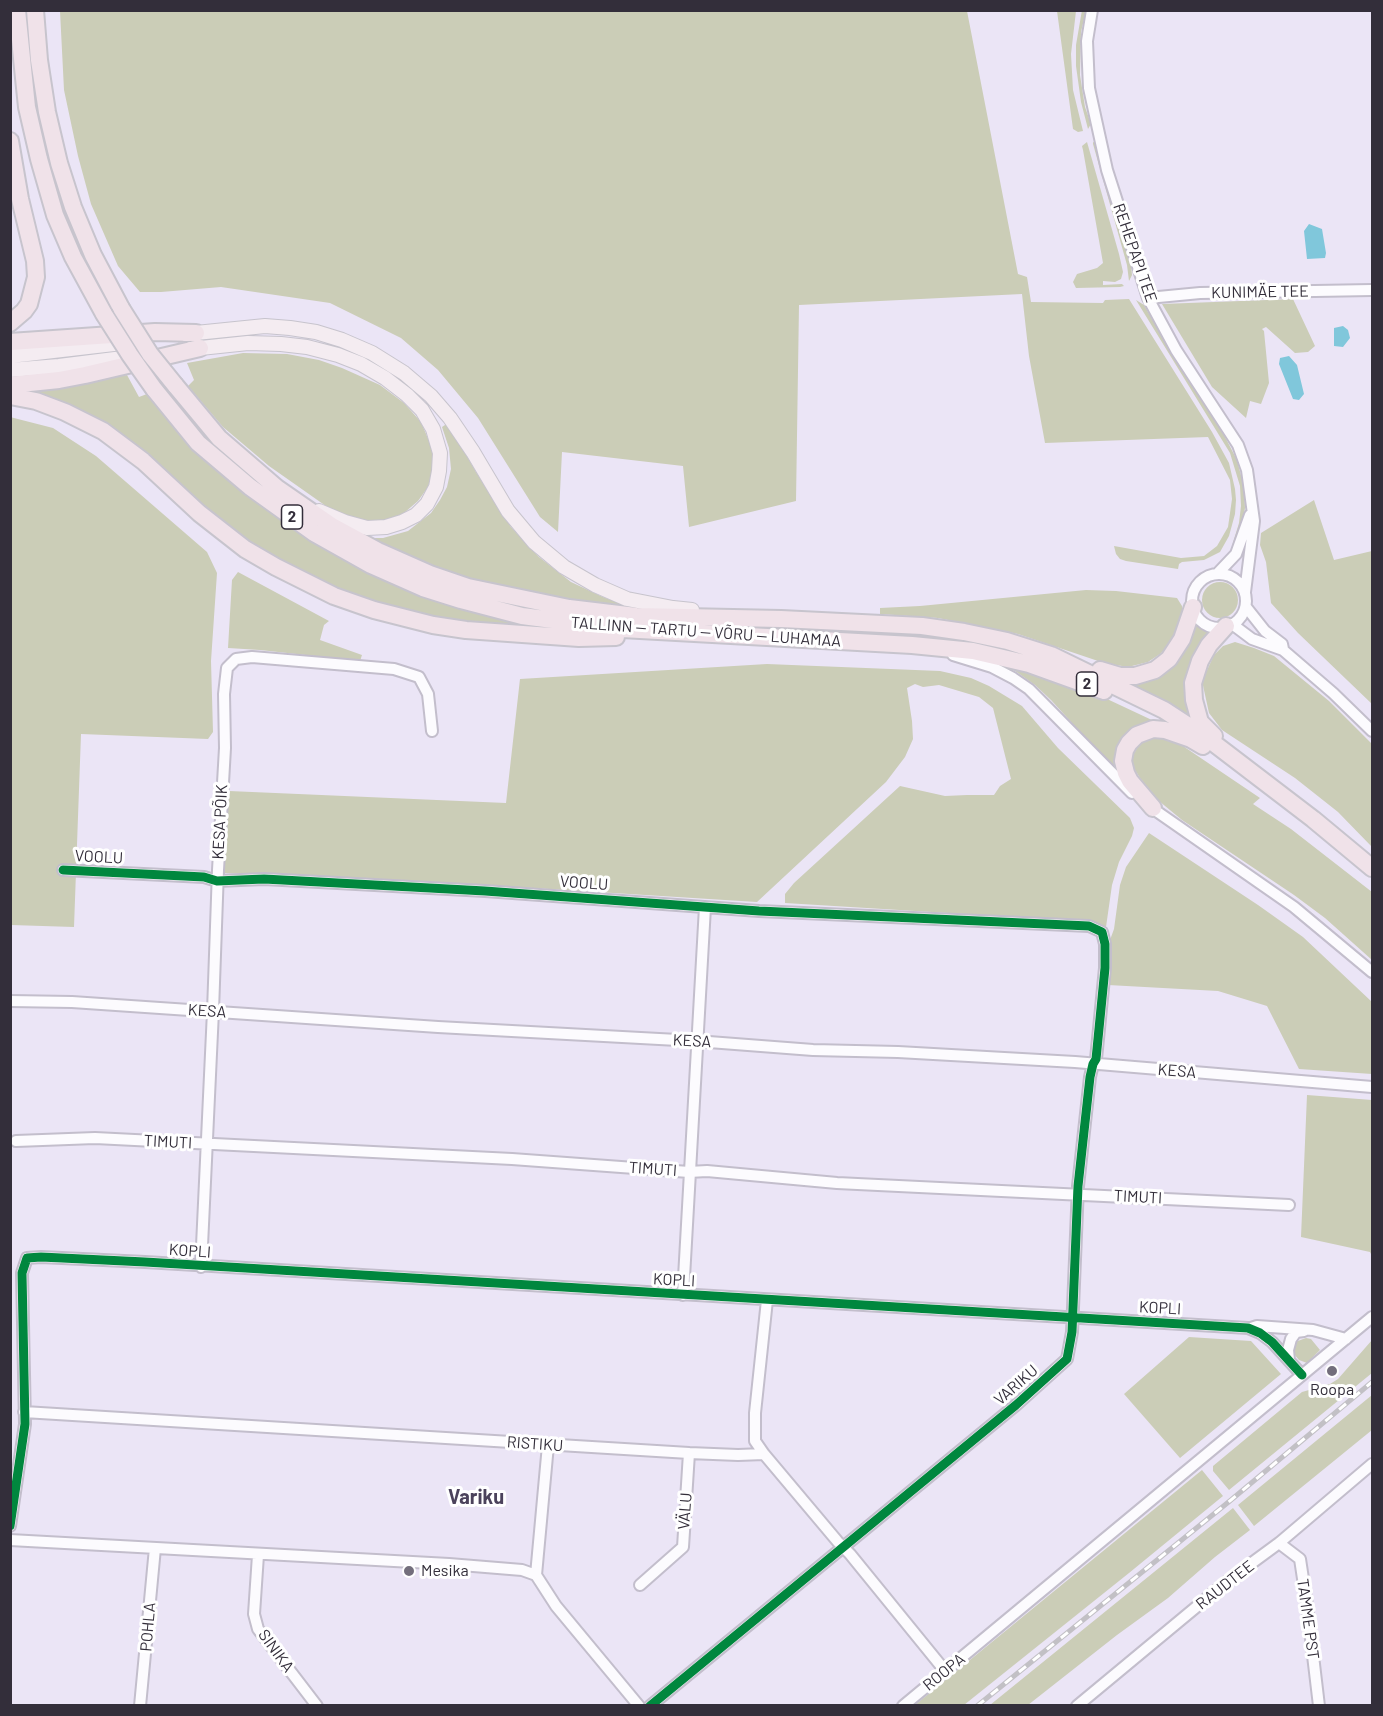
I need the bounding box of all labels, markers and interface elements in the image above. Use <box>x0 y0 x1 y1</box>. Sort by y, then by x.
street label: REHEPAPI TEE <box>1109 201 1161 305</box>
street label: KUNIMÄE TEE <box>1211 282 1309 302</box>
road number: 2 <box>282 505 302 529</box>
street label: TALLINN — TARTU — VÕRU — LUHAMAA <box>570 613 842 651</box>
road number: 2 <box>1076 672 1098 696</box>
street label: KESA PÕIK <box>208 784 232 860</box>
street label: VOOLU <box>74 846 124 868</box>
street label: VOOLU <box>559 872 609 894</box>
street label: KESA <box>187 1000 227 1022</box>
street label: KESA <box>672 1030 712 1052</box>
street label: KESA <box>1157 1060 1197 1082</box>
street label: TIMUTI <box>143 1131 193 1153</box>
street label: TIMUTI <box>628 1158 678 1180</box>
street label: TIMUTI <box>1113 1186 1163 1208</box>
street label: KOPLI <box>168 1240 212 1262</box>
street label: KOPLI <box>652 1269 696 1291</box>
street label: KOPLI <box>1138 1297 1182 1319</box>
street label: VARIKU <box>990 1361 1042 1409</box>
marker: Roopa <box>1325 1364 1339 1378</box>
place label: Roopa <box>1310 1380 1354 1400</box>
street label: RISTIKU <box>506 1432 564 1456</box>
district label: Variku <box>448 1485 504 1509</box>
street label: VÄLU <box>674 1492 696 1530</box>
street label: RAUDTEE <box>1192 1556 1258 1614</box>
place label: Mesika <box>421 1561 469 1581</box>
marker: Mesika <box>402 1564 416 1578</box>
street label: TAMME PST <box>1293 1577 1323 1661</box>
street label: POHLA <box>136 1602 160 1652</box>
street label: SINIKA <box>254 1626 298 1676</box>
street label: ROOPA <box>919 1649 969 1695</box>

